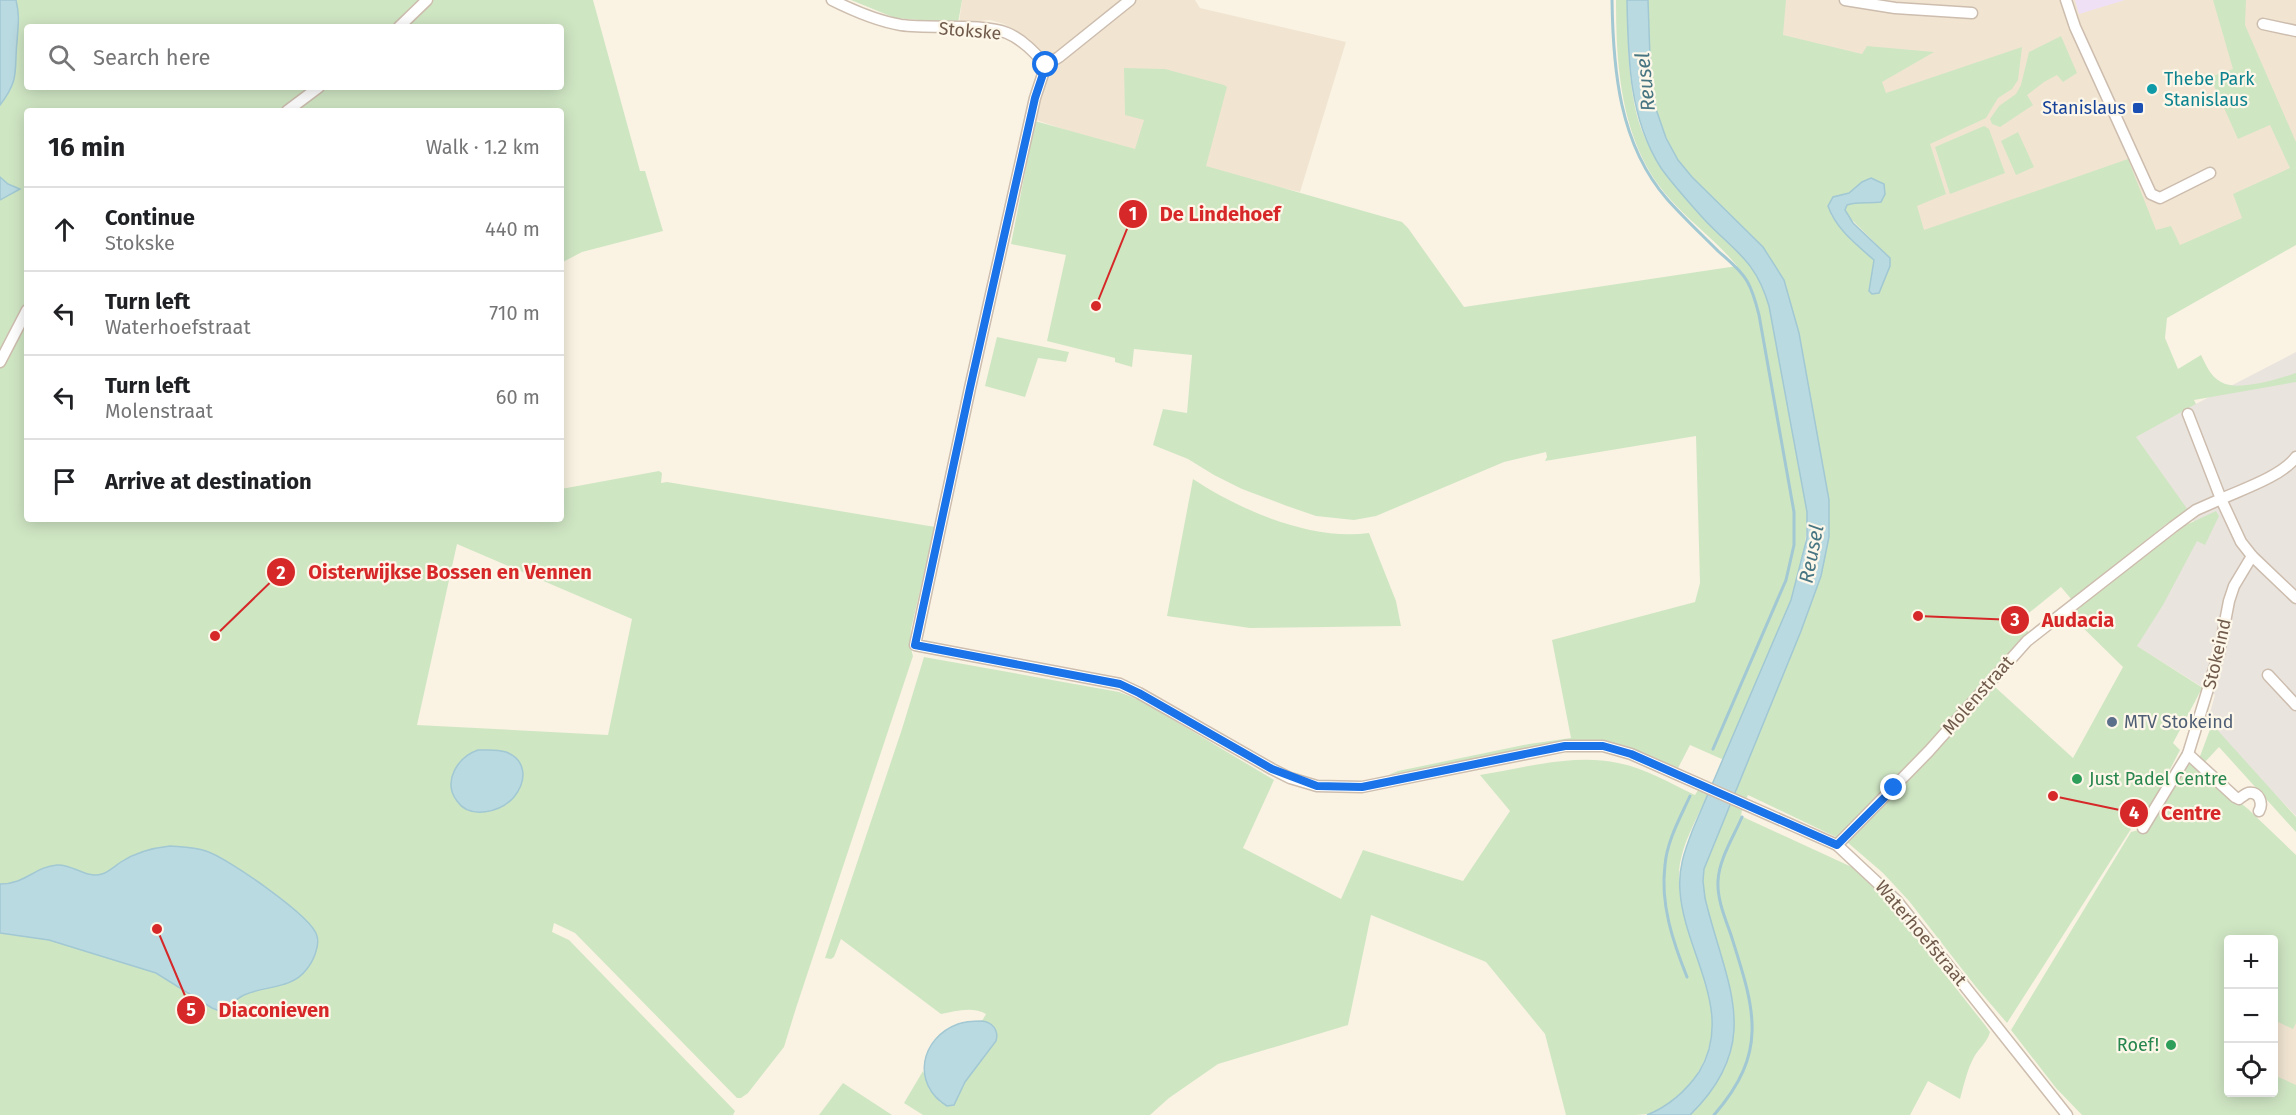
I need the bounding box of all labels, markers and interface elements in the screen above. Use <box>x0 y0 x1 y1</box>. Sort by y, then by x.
street label: Stokske <box>938 17 1002 45</box>
search box <box>24 24 564 90</box>
icon: search <box>45 41 78 74</box>
text: Search here <box>93 44 211 71</box>
route start <box>1032 51 1058 77</box>
water label: Reusel <box>1630 51 1660 113</box>
place label: Thebe Park Stanislaus <box>2164 68 2255 111</box>
marker: Thebe Park Stanislaus <box>2145 82 2159 96</box>
place label: Stanislaus <box>2042 97 2126 119</box>
marker: Stanislaus <box>2131 101 2145 115</box>
text: 16 min <box>48 132 125 163</box>
text: Walk · 1.2 km <box>426 135 540 159</box>
callout: De Lindehoef <box>1118 195 1293 233</box>
text: De Lindehoef <box>1160 202 1282 226</box>
text: 1 <box>1129 203 1137 225</box>
text: Continue <box>105 204 195 231</box>
icon: ahead <box>48 213 81 246</box>
text: 440 m <box>485 217 540 241</box>
text: Stokske <box>105 231 175 255</box>
text: Turn left <box>105 288 190 315</box>
icon: left <box>48 297 81 330</box>
text: 710 m <box>489 301 540 325</box>
text: Waterhoefstraat <box>105 315 251 339</box>
text: Turn left <box>105 372 190 399</box>
icon: left <box>48 381 81 414</box>
text: 60 m <box>496 385 540 409</box>
text: Molenstraat <box>105 399 213 423</box>
icon: arrive <box>48 465 81 498</box>
text: Arrive at destination <box>105 468 312 495</box>
water label: Reusel <box>1794 523 1828 585</box>
callout: Oisterwijkse Bossen en Vennen <box>266 553 604 591</box>
text: Oisterwijkse Bossen en Vennen <box>308 560 592 584</box>
text: 2 <box>276 562 286 584</box>
callout: Audacia <box>2000 601 2126 639</box>
text: Audacia <box>2041 608 2114 632</box>
text: 3 <box>2009 609 2020 631</box>
street label: Stokeind <box>2198 617 2236 691</box>
street label: Molenstraat <box>1938 651 2019 739</box>
place label: MTV Stokeind <box>2124 711 2234 733</box>
marker: MTV Stokeind <box>2105 715 2119 729</box>
place label: Just Padel Centre <box>2089 768 2227 790</box>
marker: Just Padel Centre <box>2070 772 2084 786</box>
route end <box>1880 774 1906 800</box>
callout: Centre <box>2119 794 2233 832</box>
text: Centre <box>2161 801 2221 825</box>
text: 4 <box>2129 802 2139 824</box>
street label: Waterhoefstraat <box>1870 876 1972 991</box>
map controls <box>2224 935 2278 1097</box>
button: + <box>2224 935 2278 989</box>
button: − <box>2224 989 2278 1043</box>
callout: Diaconieven <box>176 991 342 1029</box>
text: Diaconieven <box>218 998 330 1022</box>
text: 5 <box>186 999 196 1021</box>
place label: Roef! <box>2117 1034 2159 1056</box>
marker: Roef! <box>2164 1038 2178 1052</box>
button: locate <box>2224 1043 2278 1097</box>

